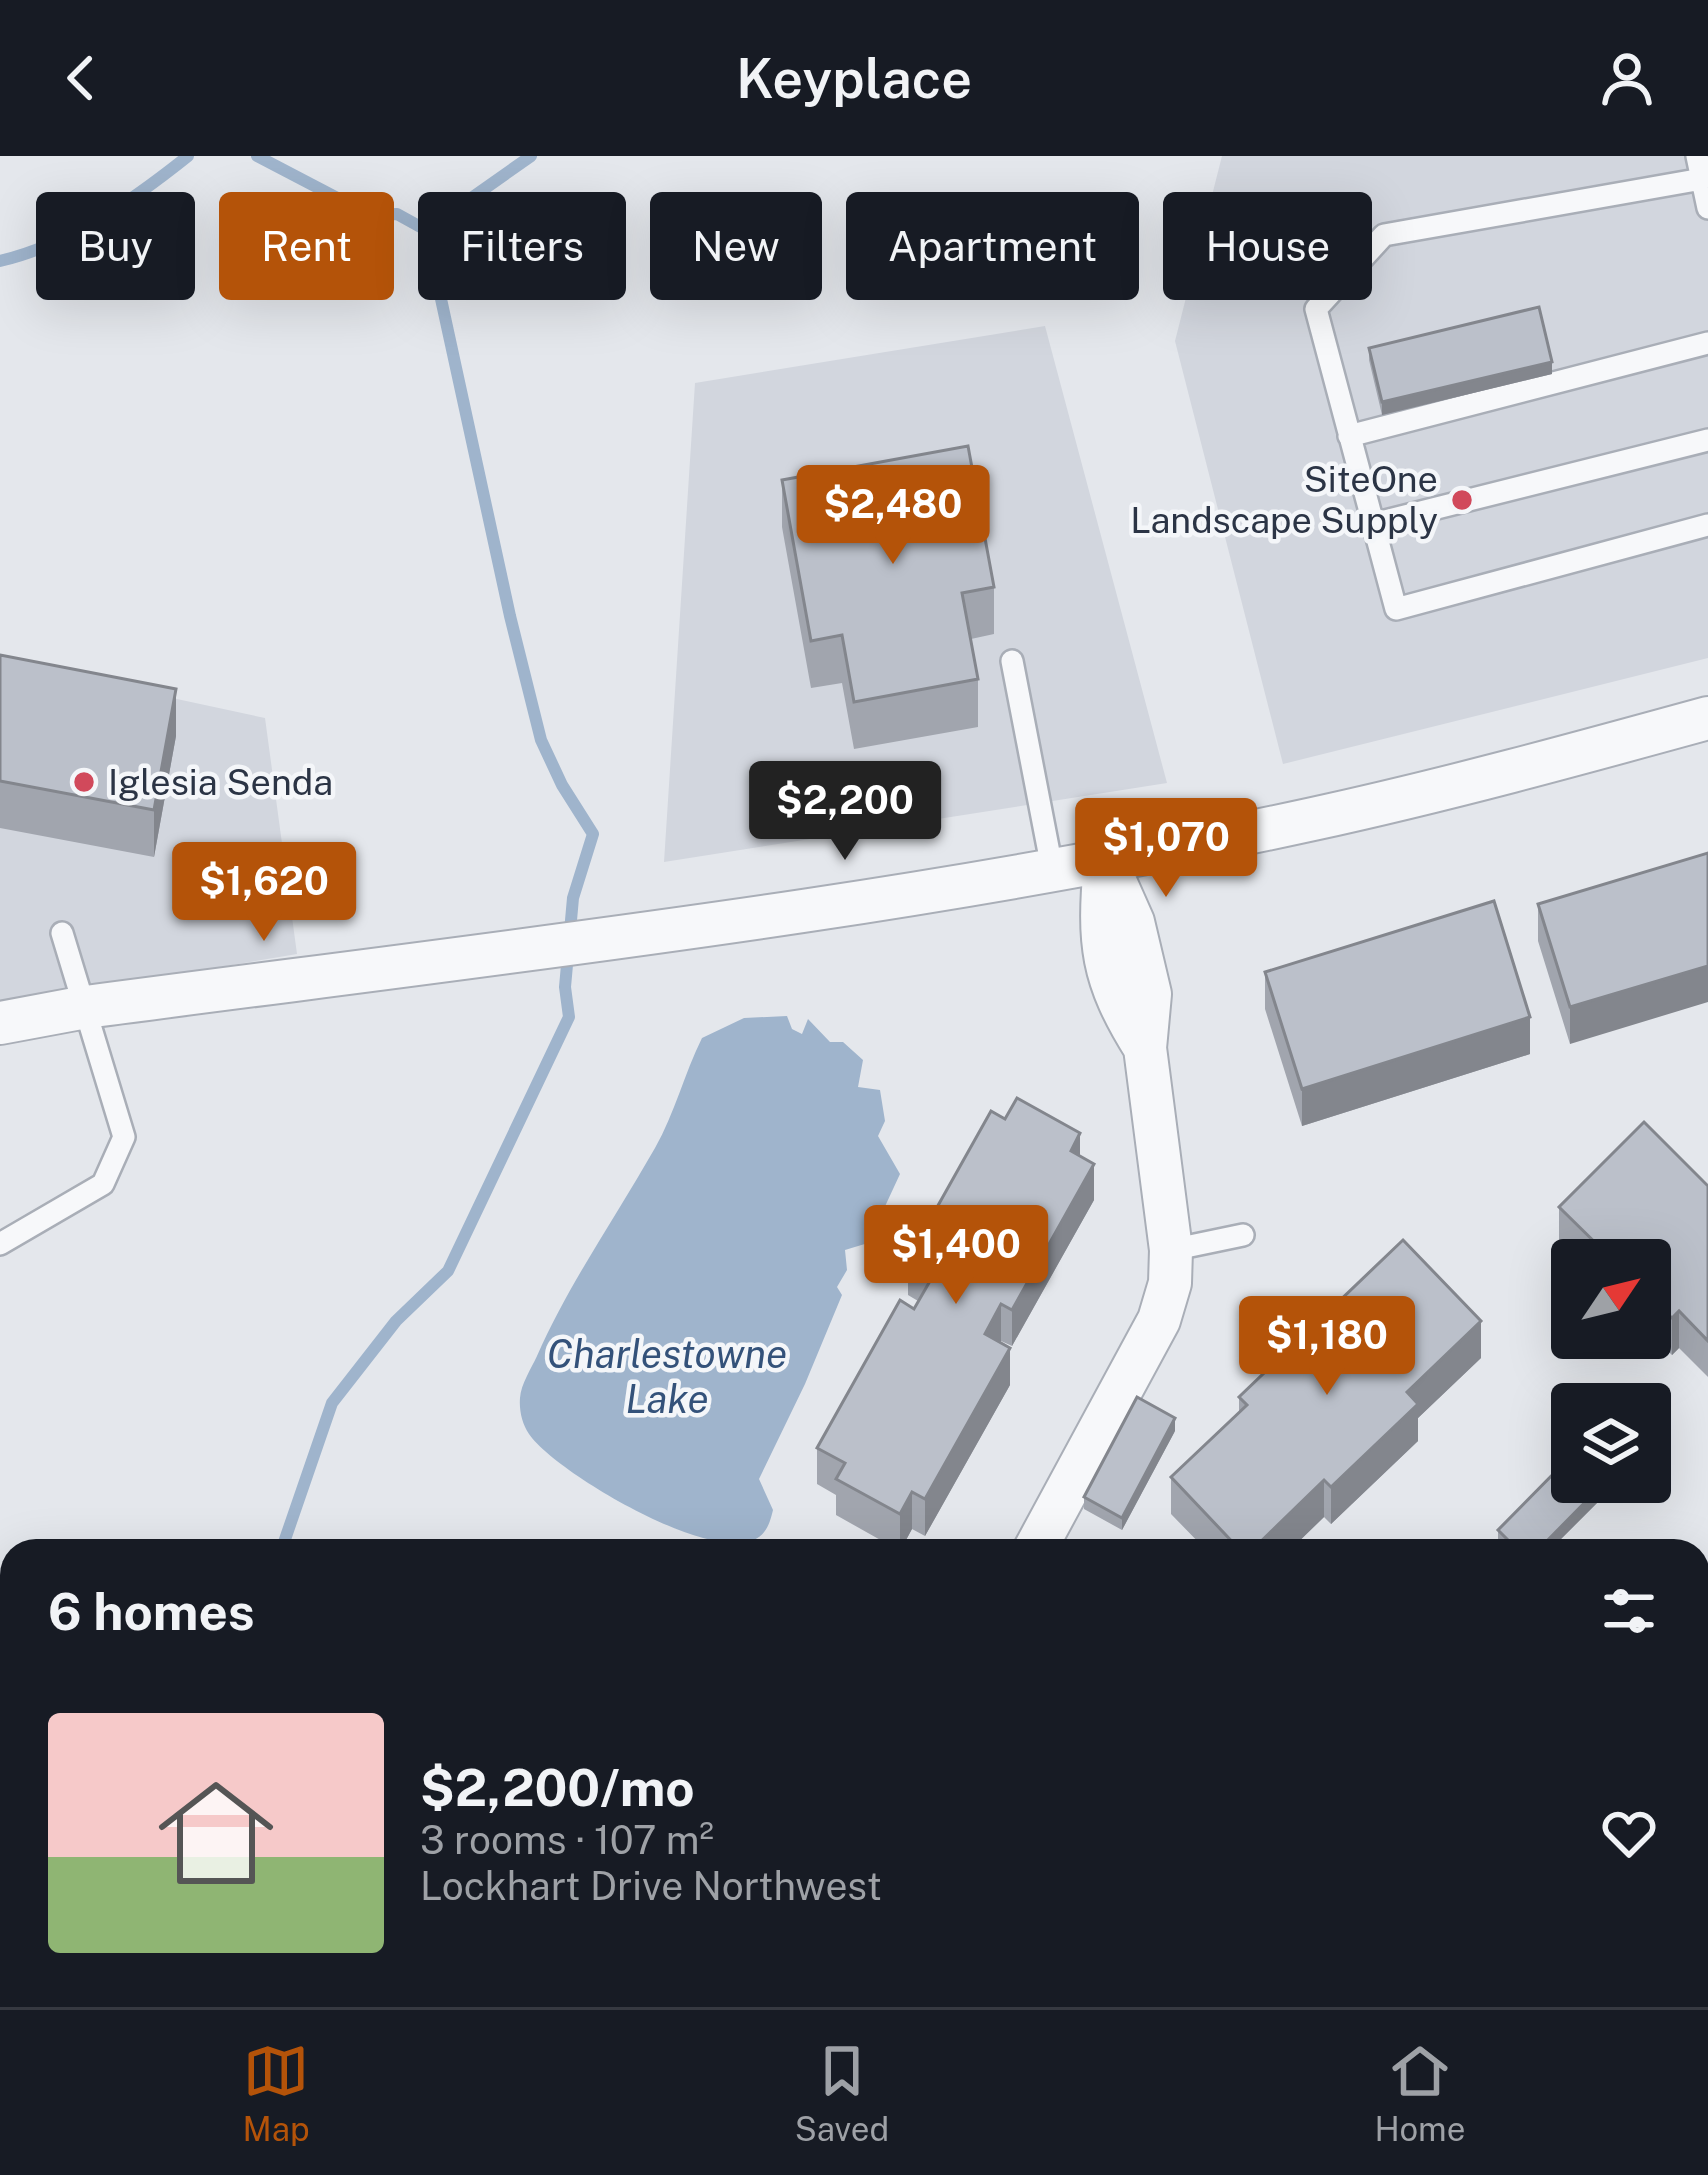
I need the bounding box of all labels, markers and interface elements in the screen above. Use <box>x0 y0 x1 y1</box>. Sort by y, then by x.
icon: back <box>48 45 114 111</box>
icon: person <box>1594 45 1660 111</box>
text: Keyplace <box>736 47 972 110</box>
chip: Buy <box>36 192 195 300</box>
chip: Rent <box>219 192 394 300</box>
chip: Filters <box>418 192 626 300</box>
chip: New <box>650 192 822 300</box>
chip: Apartment <box>846 192 1139 300</box>
chip: House <box>1163 192 1372 300</box>
place label: SiteOne Landscape Supply <box>1130 458 1438 541</box>
pin: $2,480 <box>795 465 991 567</box>
text: $2,480 <box>824 481 962 527</box>
marker: SiteOne Landscape Supply <box>1449 487 1475 513</box>
place label: Iglesia Senda <box>108 761 333 803</box>
pin: $2,200 <box>747 761 943 863</box>
marker: Iglesia Senda <box>71 769 97 795</box>
text: $2,200 <box>776 777 914 823</box>
pin: $1,070 <box>1068 798 1264 900</box>
text: $1,070 <box>1102 814 1230 860</box>
pin: $1,620 <box>166 842 362 944</box>
text: $1,620 <box>199 858 329 904</box>
pin: $1,400 <box>858 1205 1054 1307</box>
text: $1,400 <box>891 1221 1021 1267</box>
north arrow <box>1551 1239 1671 1359</box>
map controls <box>1551 1239 1671 1503</box>
pin: $1,180 <box>1229 1296 1425 1398</box>
text: $1,180 <box>1266 1312 1388 1358</box>
water label: Charlestowne Lake <box>547 1331 787 1422</box>
button: layers <box>1551 1383 1671 1503</box>
icon: filters <box>1596 1578 1662 1644</box>
text: 6 homes <box>48 1582 255 1641</box>
text: $2,200/mo <box>420 1758 695 1817</box>
icon: home <box>144 1761 288 1905</box>
icon: heart <box>1596 1800 1662 1866</box>
text: 3 rooms · 107 m² <box>420 1817 714 1863</box>
text: Lockhart Drive Northwest <box>420 1863 882 1909</box>
tab: Map <box>243 2038 310 2148</box>
tab: Saved <box>795 2038 889 2148</box>
tab: Home <box>1374 2038 1465 2148</box>

